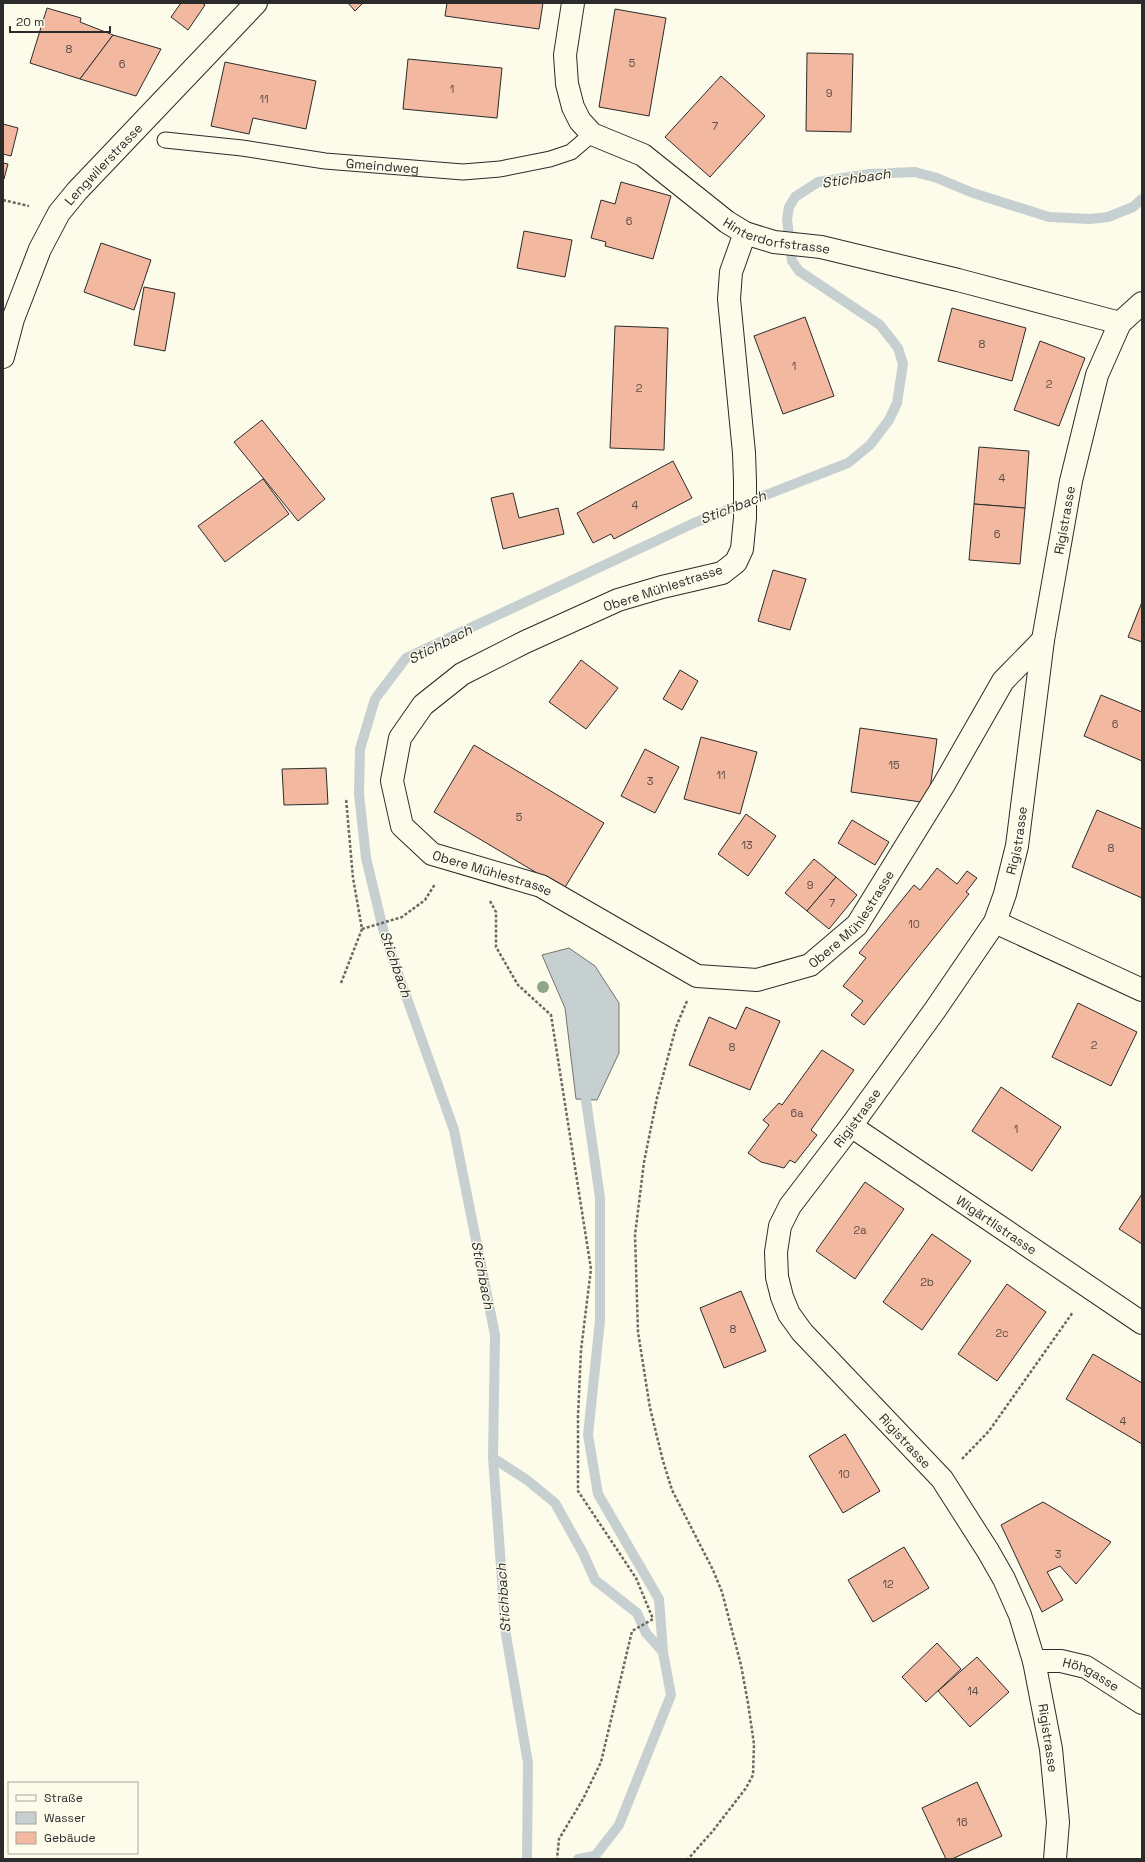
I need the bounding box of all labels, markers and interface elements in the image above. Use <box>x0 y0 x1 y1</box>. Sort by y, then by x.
scale bar <box>10 8 110 34</box>
text: 20 m <box>16 14 44 30</box>
house number: 8 <box>66 42 73 56</box>
house number: 5 <box>629 56 636 70</box>
house number: 6 <box>119 57 126 71</box>
house number: 1 <box>450 82 454 96</box>
house number: 9 <box>826 86 833 100</box>
house number: 11 <box>259 92 269 106</box>
street label: Lengwilerstrasse <box>60 119 146 209</box>
house number: 7 <box>712 119 718 133</box>
street label: Gmeindweg <box>345 154 420 177</box>
water label: Stichbach <box>820 164 892 192</box>
street label: Hinterdorfstrasse <box>720 213 832 257</box>
house number: 6 <box>626 214 633 228</box>
house number: 8 <box>979 337 986 351</box>
house number: 1 <box>792 359 796 373</box>
house number: 2 <box>1046 377 1053 391</box>
house number: 2 <box>636 381 643 395</box>
house number: 4 <box>999 471 1006 485</box>
street label: Rigistrasse <box>1050 485 1078 556</box>
water label: Stichbach <box>697 486 769 528</box>
house number: 4 <box>632 498 639 512</box>
house number: 6 <box>994 527 1001 541</box>
street label: Obere Mühlestrasse <box>601 561 725 615</box>
water label: Stichbach <box>405 620 475 668</box>
house number: 6 <box>1112 717 1119 731</box>
house number: 15 <box>888 758 900 772</box>
house number: 11 <box>716 768 726 782</box>
house number: 3 <box>647 774 654 788</box>
street label: Rigistrasse <box>1002 805 1030 876</box>
house number: 5 <box>516 810 523 824</box>
house number: 13 <box>741 838 753 852</box>
house number: 8 <box>1108 841 1115 855</box>
street label: Obere Mühlestrasse <box>431 846 556 899</box>
street label: Obere Mühlestrasse <box>805 867 897 971</box>
house number: 9 <box>807 878 814 892</box>
house number: 7 <box>829 896 835 910</box>
house number: 10 <box>908 917 920 931</box>
water label: Stichbach <box>376 928 416 1000</box>
house number: 2 <box>1091 1038 1098 1052</box>
house number: 8 <box>729 1040 736 1054</box>
street label: Rigistrasse <box>829 1085 884 1151</box>
house number: 6a <box>790 1106 804 1120</box>
house number: 1 <box>1014 1122 1018 1136</box>
street label: Wigärtlistrasse <box>953 1191 1040 1258</box>
house number: 2a <box>854 1223 867 1237</box>
water label: Stichbach <box>468 1239 499 1311</box>
house number: 2b <box>920 1275 934 1289</box>
house number: 8 <box>730 1322 737 1336</box>
house number: 2c <box>995 1326 1009 1340</box>
street label: Rigistrasse <box>875 1410 935 1472</box>
house number: 4 <box>1120 1414 1127 1428</box>
house number: 10 <box>838 1467 850 1481</box>
house number: 3 <box>1055 1547 1062 1561</box>
water label: Stichbach <box>492 1562 514 1633</box>
house number: 12 <box>882 1577 894 1591</box>
street label: Höhgasse <box>1061 1653 1123 1695</box>
house number: 14 <box>967 1684 979 1698</box>
street label: Rigistrasse <box>1034 1703 1062 1773</box>
legend <box>8 1782 138 1854</box>
text: Straße <box>44 1790 83 1806</box>
text: Wasser <box>44 1810 86 1826</box>
house number: 16 <box>956 1815 968 1829</box>
text: Gebäude <box>44 1830 96 1846</box>

